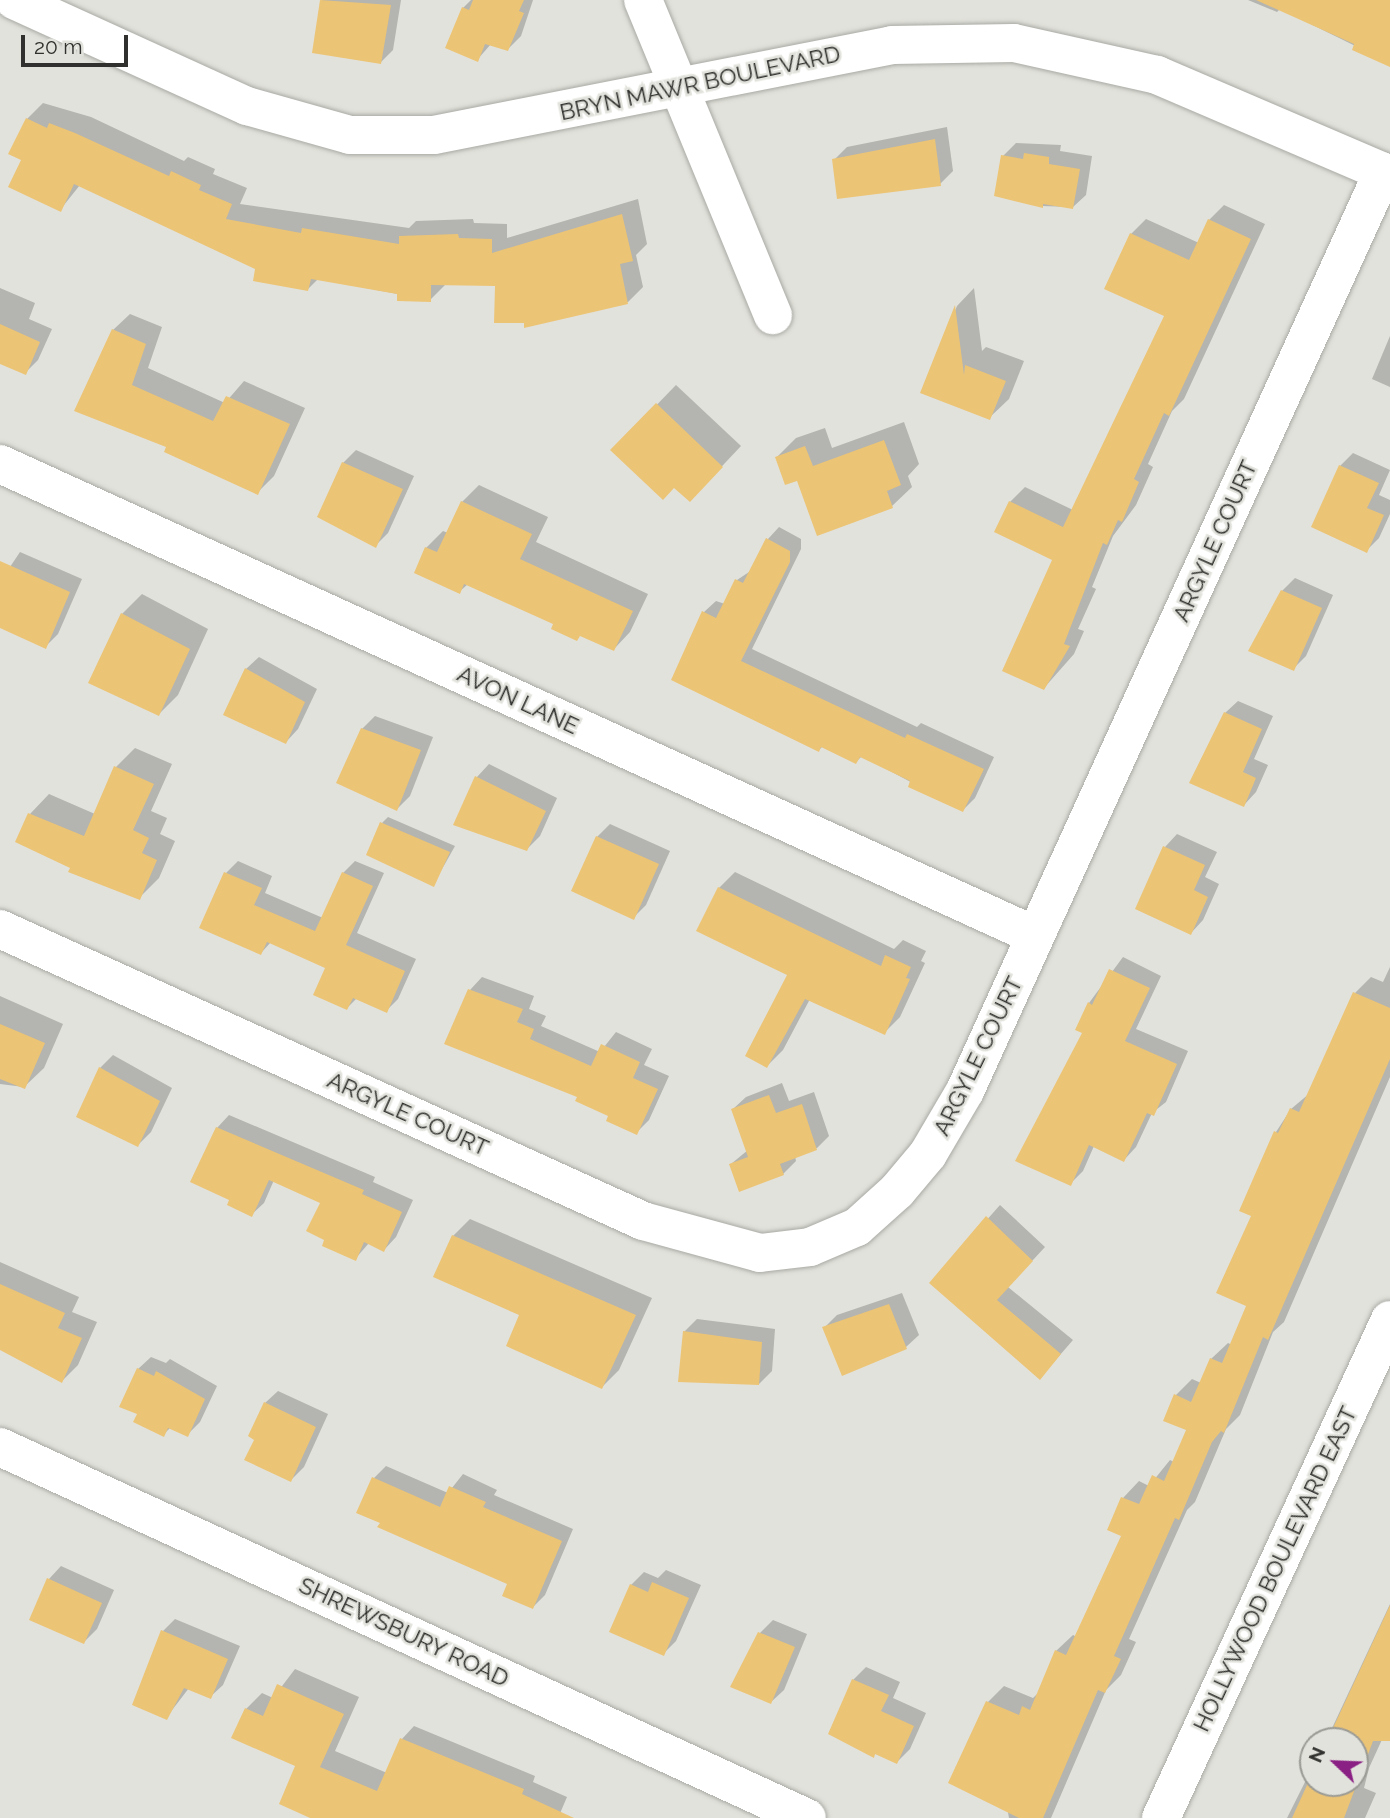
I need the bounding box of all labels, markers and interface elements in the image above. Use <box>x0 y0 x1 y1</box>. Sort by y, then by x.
scale bar <box>24 21 131 65</box>
text: 20 m <box>34 34 82 59</box>
street label: BRYN MAWR BOULEVARD <box>557 40 843 126</box>
street label: ARGYLE COURT <box>1167 456 1263 626</box>
street label: AVON LANE <box>453 660 583 740</box>
street label: ARGYLE COURT <box>928 972 1028 1140</box>
street label: ARGYLE COURT <box>323 1066 493 1162</box>
street label: HOLLYWOOD BOULEVARD EAST <box>1187 1402 1363 1736</box>
street label: SHREWSBURY ROAD <box>294 1571 514 1693</box>
north arrow <box>1299 1727 1369 1797</box>
text: N <box>1304 1744 1329 1766</box>

